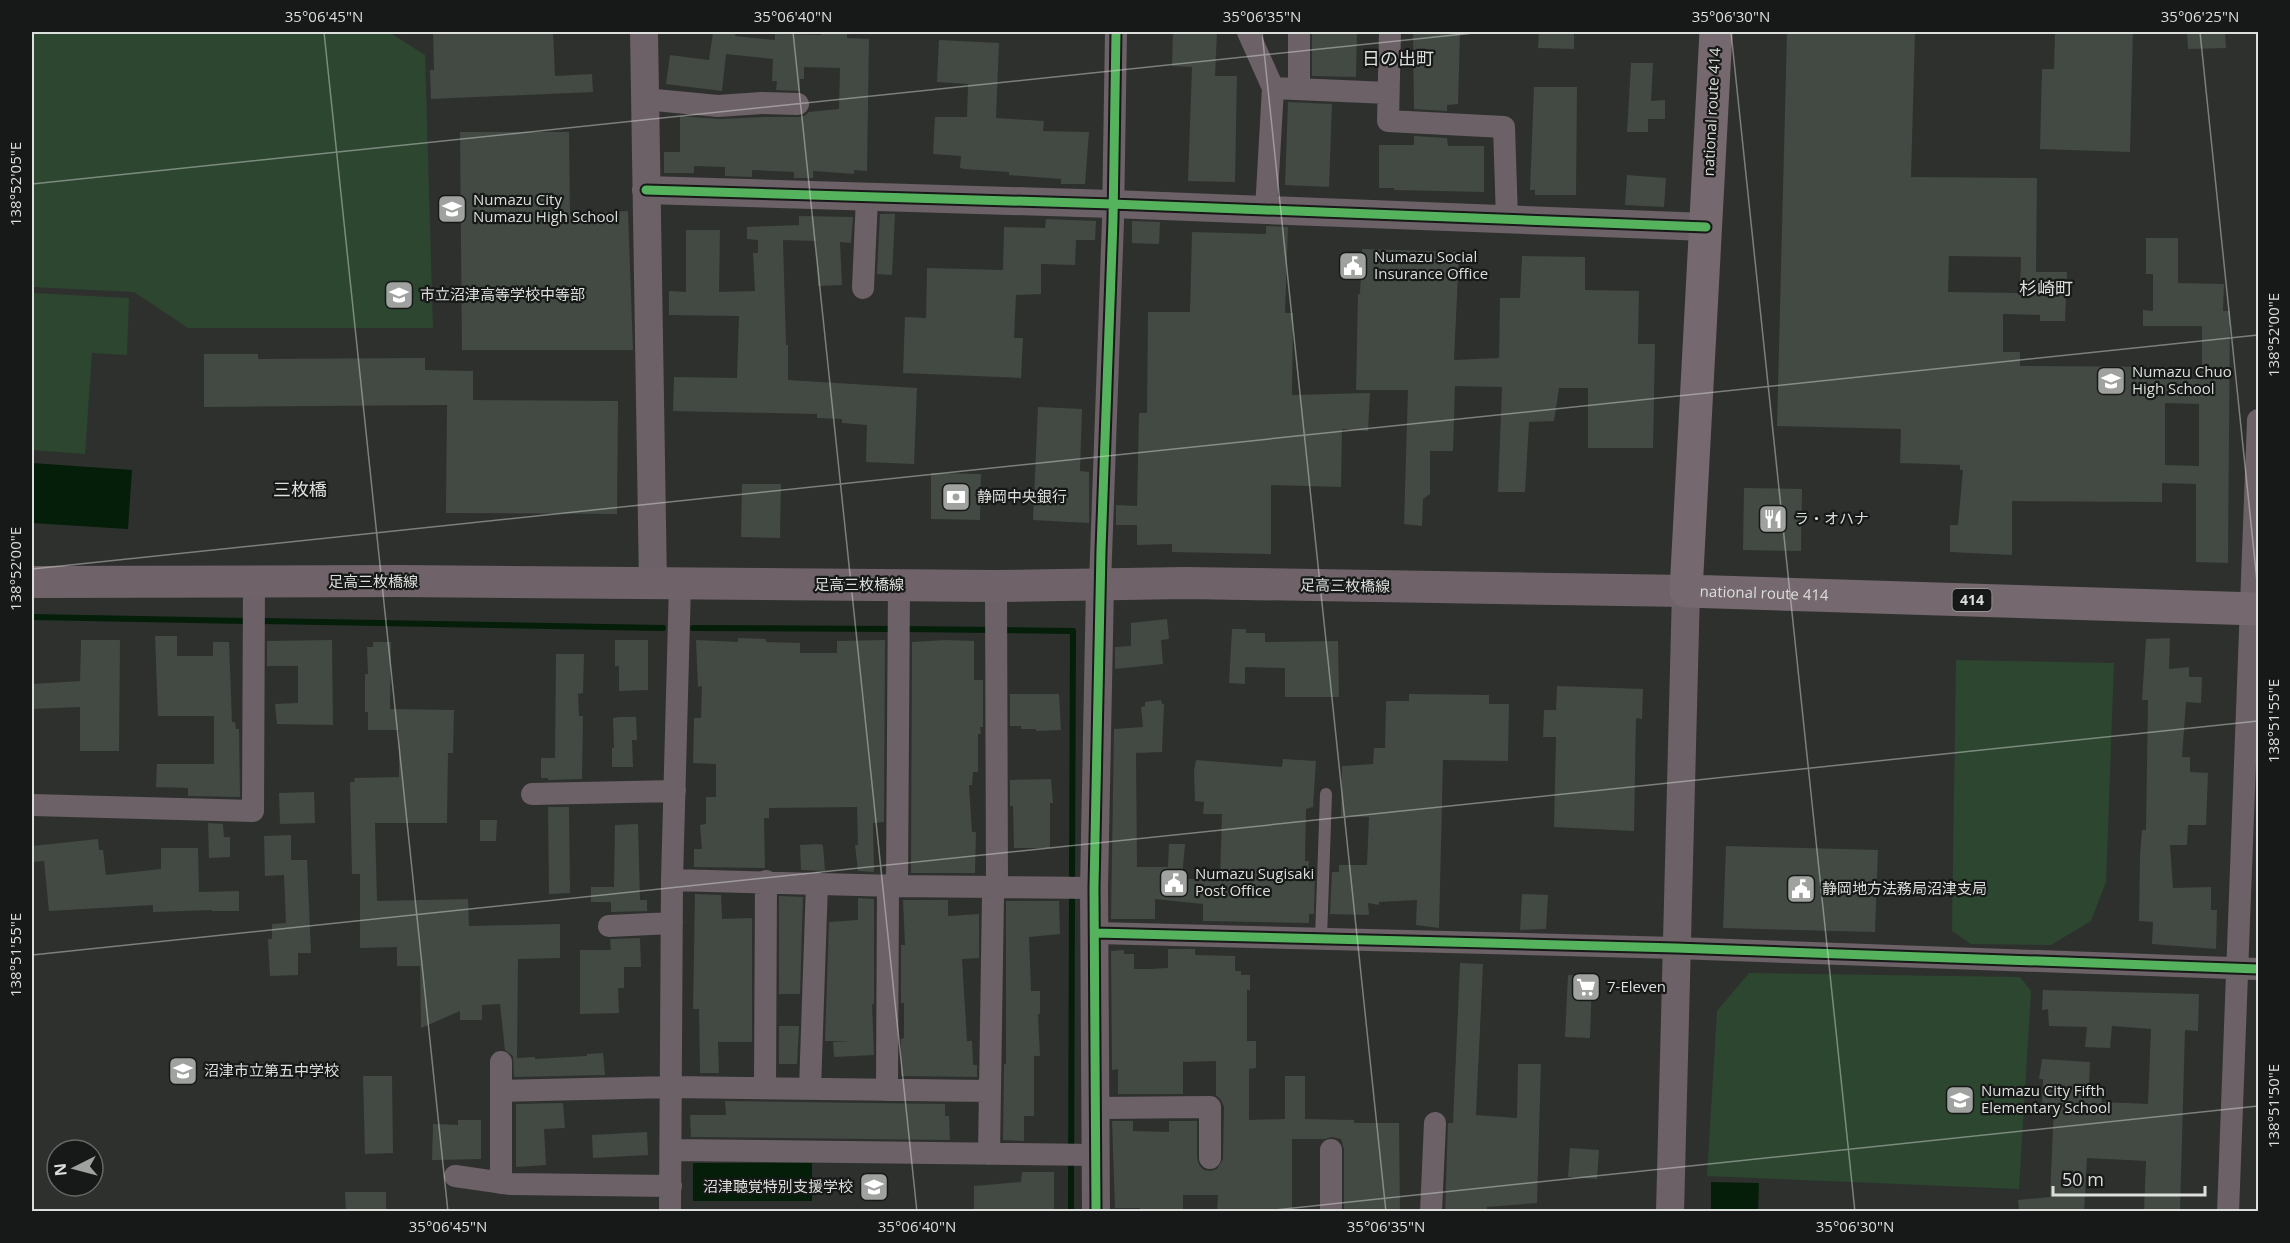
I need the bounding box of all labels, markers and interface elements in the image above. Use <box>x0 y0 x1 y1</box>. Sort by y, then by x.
text: 35°06'45"N <box>285 6 363 26</box>
text: 35°06'40"N <box>754 6 832 26</box>
text: 35°06'35"N <box>1223 6 1301 26</box>
text: 35°06'30"N <box>1692 6 1770 26</box>
text: 35°06'25"N <box>2161 6 2239 26</box>
district label: 日の出町 <box>1362 46 1434 70</box>
street label: national route 414 <box>1698 47 1724 177</box>
text: 138°52'05"E <box>5 142 25 226</box>
place label: Numazu City Numazu High School <box>473 189 618 226</box>
school or university icon: Numazu City Numazu High School <box>436 193 468 225</box>
place label: Numazu Social Insurance Office <box>1374 246 1488 283</box>
public building icon: Numazu Social Insurance Office <box>1337 250 1369 282</box>
district label: 杉崎町 <box>2019 276 2073 300</box>
school or university icon: 市立沼津高等学校中等部 <box>383 279 415 311</box>
place label: 市立沼津高等学校中等部 <box>420 284 585 304</box>
text: 138°52'00"E <box>2263 293 2283 377</box>
place label: Numazu Chuo High School <box>2132 361 2232 398</box>
school or university icon: Numazu Chuo High School <box>2095 365 2127 397</box>
district label: 三枚橋 <box>273 477 327 501</box>
bank icon: 静岡中央銀行 <box>940 481 972 513</box>
place label: 静岡中央銀行 <box>977 486 1067 506</box>
restaurant icon: ラ・オハナ <box>1757 503 1789 535</box>
place label: ラ・オハナ <box>1794 508 1869 528</box>
text: 138°52'00"E <box>5 527 25 611</box>
street label: 足高三枚橋線 <box>328 571 418 591</box>
street label: 足高三枚橋線 <box>814 574 904 594</box>
street label: 足高三枚橋線 <box>1300 574 1390 596</box>
street label: national route 414 <box>1700 580 1829 604</box>
road number: 414 <box>1952 589 1992 611</box>
text: 138°51'55"E <box>2263 679 2283 763</box>
place label: Numazu Sugisaki Post Office <box>1195 863 1314 900</box>
public building icon: Numazu Sugisaki Post Office <box>1158 867 1190 899</box>
public building icon: 静岡地方法務局沼津支局 <box>1785 873 1817 905</box>
place label: 静岡地方法務局沼津支局 <box>1822 878 1987 898</box>
text: 138°51'55"E <box>5 913 25 997</box>
supermarket icon: 7-Eleven <box>1570 971 1602 1003</box>
place label: 7-Eleven <box>1607 976 1666 996</box>
school or university icon: 沼津市立第五中学校 <box>167 1055 199 1087</box>
place label: 沼津市立第五中学校 <box>204 1060 339 1080</box>
text: 138°51'50"E <box>2263 1064 2283 1148</box>
place label: Numazu City Fifth Elementary School <box>1981 1080 2111 1117</box>
school or university icon: Numazu City Fifth Elementary School <box>1944 1084 1976 1116</box>
north arrow <box>45 1138 105 1198</box>
scale bar <box>2053 1159 2204 1197</box>
text: N <box>48 1162 72 1177</box>
text: 50 m <box>2062 1167 2104 1191</box>
school or university icon: 沼津聴覚特別支援学校 <box>858 1171 890 1203</box>
place label: 沼津聴覚特別支援学校 <box>703 1176 853 1196</box>
text: 35°06'45"N <box>409 1216 487 1236</box>
text: 35°06'40"N <box>878 1216 956 1236</box>
text: 35°06'35"N <box>1347 1216 1425 1236</box>
text: 35°06'30"N <box>1816 1216 1894 1236</box>

